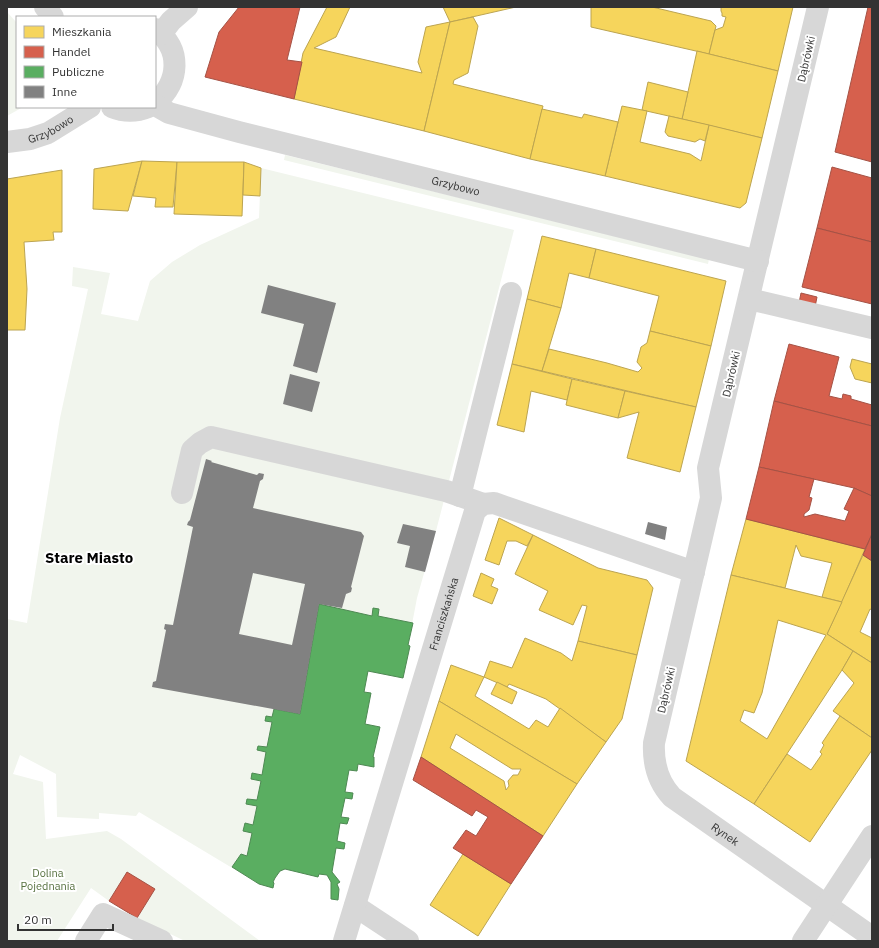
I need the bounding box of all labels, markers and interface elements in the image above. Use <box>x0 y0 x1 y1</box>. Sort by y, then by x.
legend <box>16 16 156 108</box>
text: Mieszkania <box>52 24 112 39</box>
street label: Dąbrówki <box>794 35 818 83</box>
text: Handel <box>52 44 91 59</box>
text: Publiczne <box>52 64 105 79</box>
text: Inne <box>52 84 77 99</box>
street label: Grzybowo <box>26 112 76 146</box>
street label: Grzybowo <box>430 173 481 199</box>
street label: Dąbrówki <box>719 350 743 398</box>
district label: Stare Miasto <box>45 548 133 567</box>
street label: Franciszkańska <box>426 576 461 652</box>
street label: Dąbrówki <box>654 666 678 714</box>
street label: Rynek <box>709 820 742 849</box>
park label: Dolina Pojednania <box>21 866 76 893</box>
scale bar <box>18 906 113 932</box>
text: 20 m <box>24 912 52 927</box>

